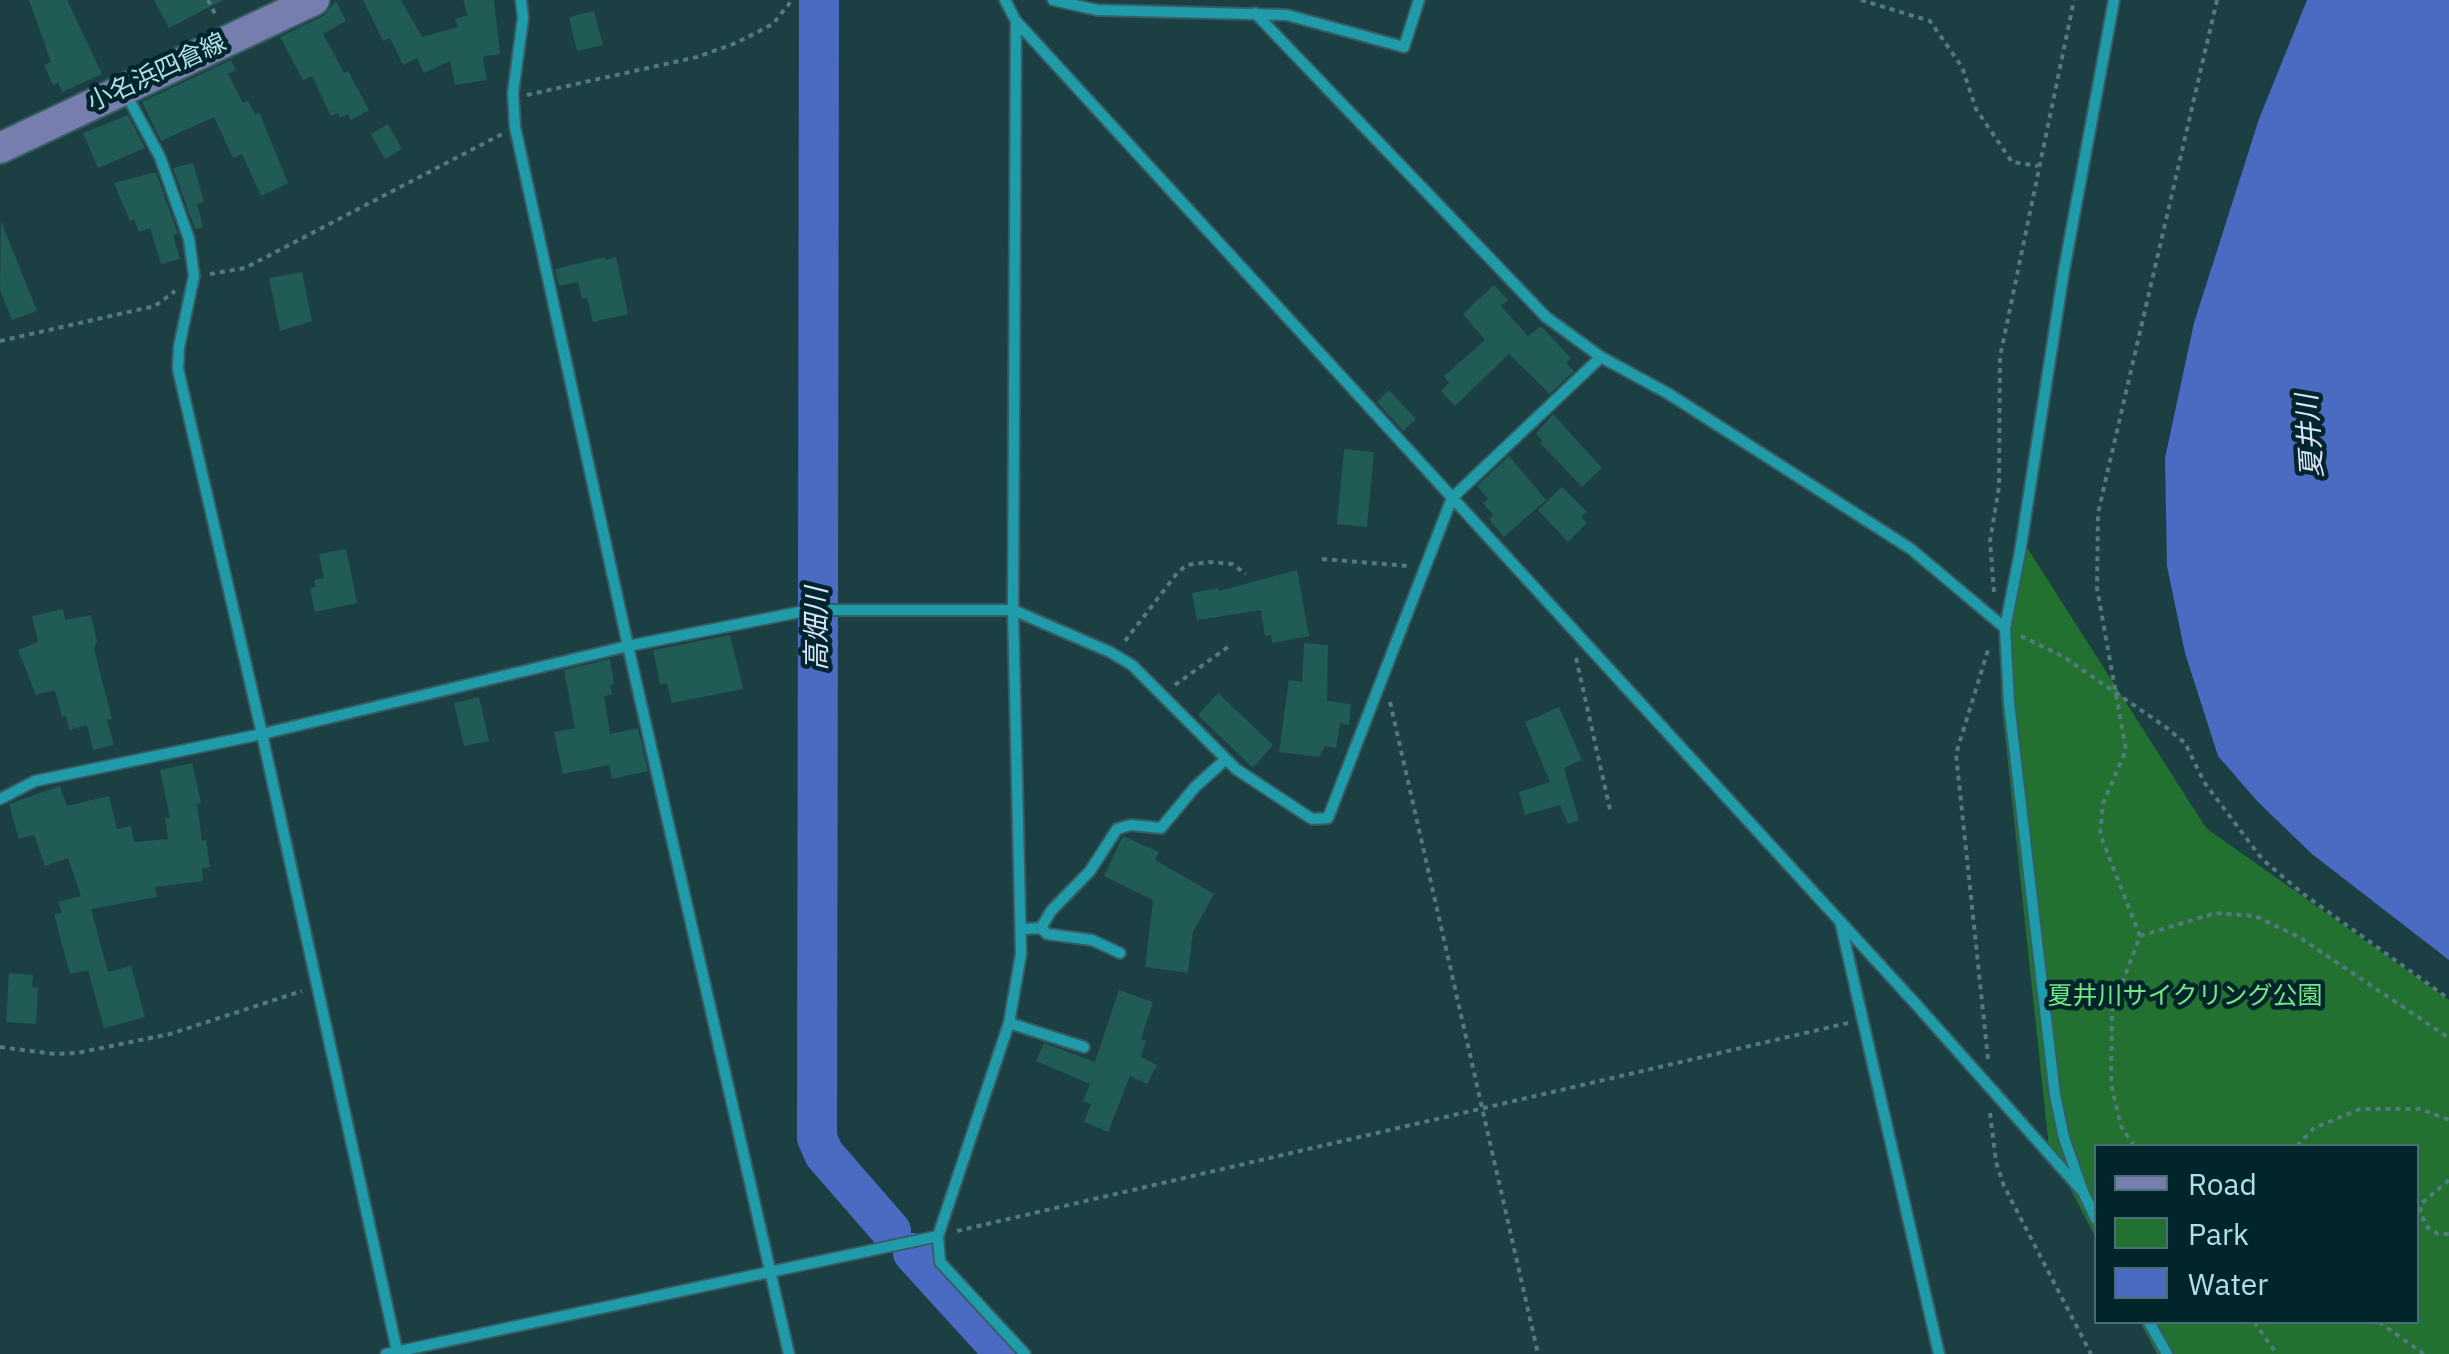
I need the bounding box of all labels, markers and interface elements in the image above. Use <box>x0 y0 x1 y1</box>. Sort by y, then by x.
street label: 小名浜四倉線 <box>83 28 231 118</box>
water label: 夏井川 <box>2291 393 2331 479</box>
water label: 高畑川 <box>801 587 835 671</box>
park label: 夏井川サイクリング公園 <box>2048 982 2322 1012</box>
legend <box>2094 1144 2419 1324</box>
text: Road <box>2188 1164 2257 1203</box>
text: Park <box>2188 1214 2249 1253</box>
text: Water <box>2188 1264 2268 1303</box>

